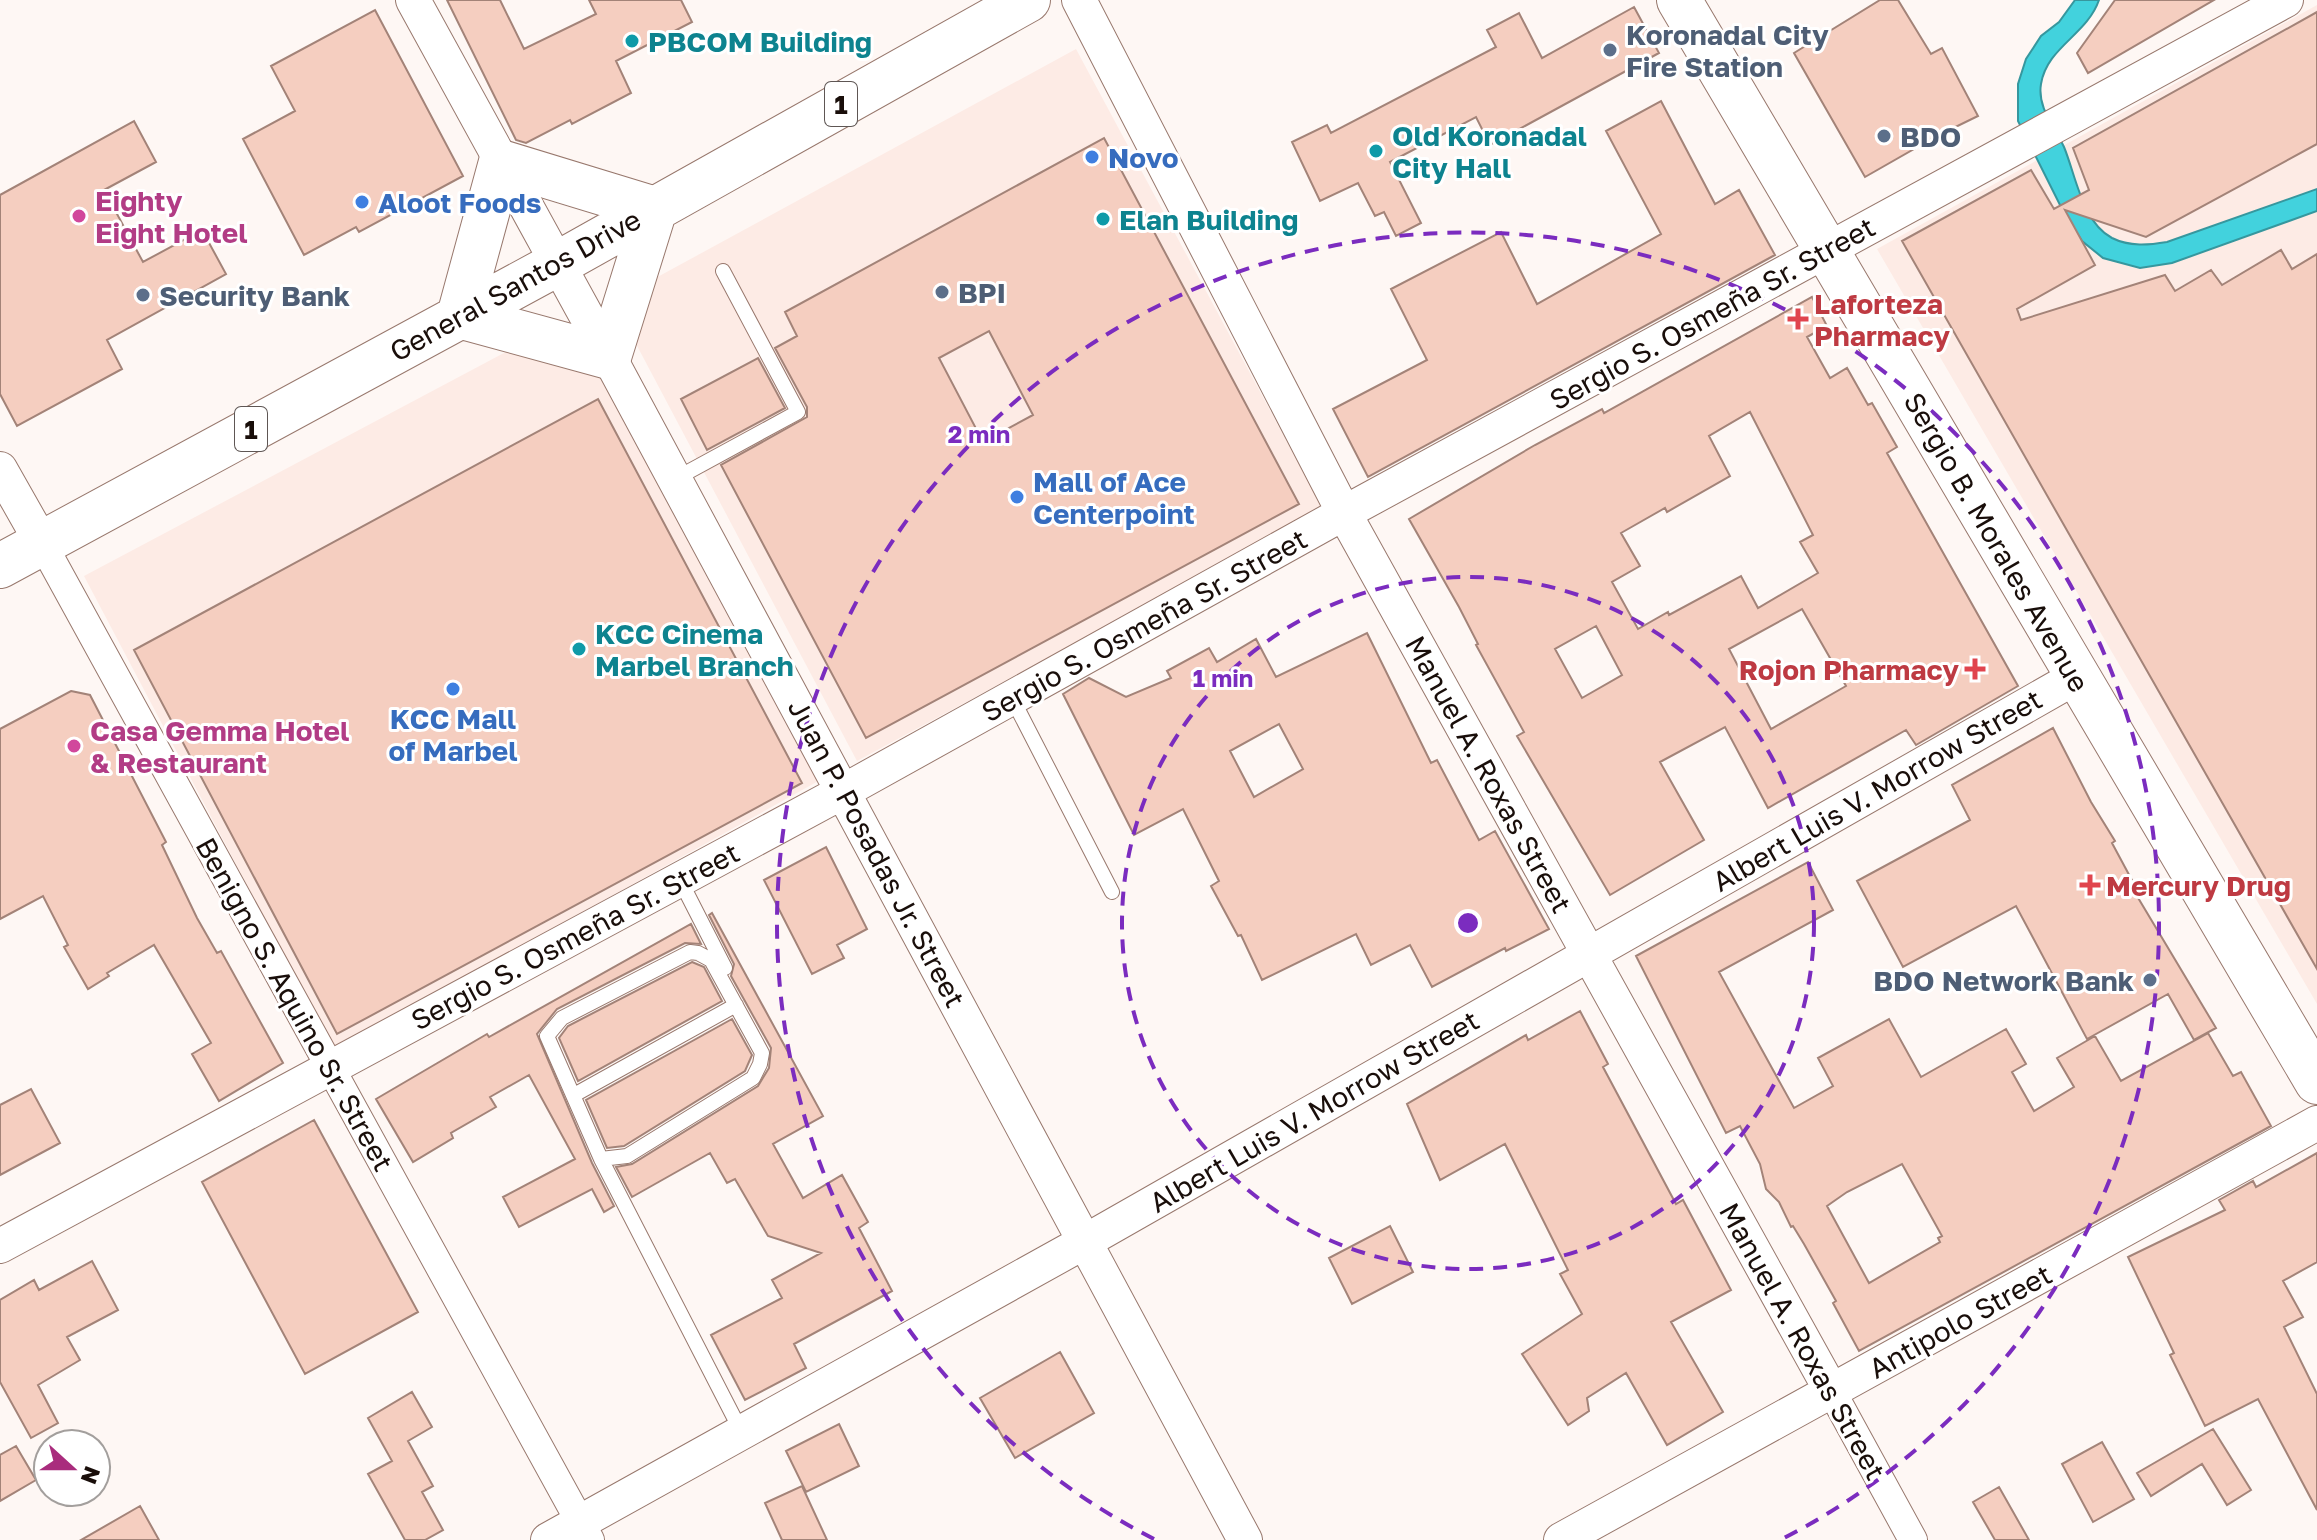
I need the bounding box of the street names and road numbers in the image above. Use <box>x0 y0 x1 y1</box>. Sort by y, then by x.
road number: 1 <box>825 82 857 126</box>
street label: General Santos Drive <box>384 202 646 368</box>
street label: Sergio S. Osmeña Sr. Street <box>1544 210 1880 416</box>
street label: Sergio B. Morales Avenue <box>1898 386 2096 698</box>
road number: 1 <box>235 407 267 451</box>
street label: Sergio S. Osmeña Sr. Street <box>976 522 1312 728</box>
street label: Manuel A. Roxas Street <box>1399 630 1579 918</box>
street label: Albert Luis V. Morrow Street <box>1707 682 2047 898</box>
street label: Juan P. Posadas Jr. Street <box>782 693 972 1013</box>
street label: Benigno S. Aquino Sr. Street <box>189 832 401 1176</box>
street label: Sergio S. Osmeña Sr. Street <box>405 835 745 1037</box>
street label: Albert Luis V. Morrow Street <box>1144 1003 1484 1219</box>
street label: Manuel A. Roxas Street <box>1713 1197 1893 1485</box>
street label: Antipolo Street <box>1863 1257 2057 1385</box>

